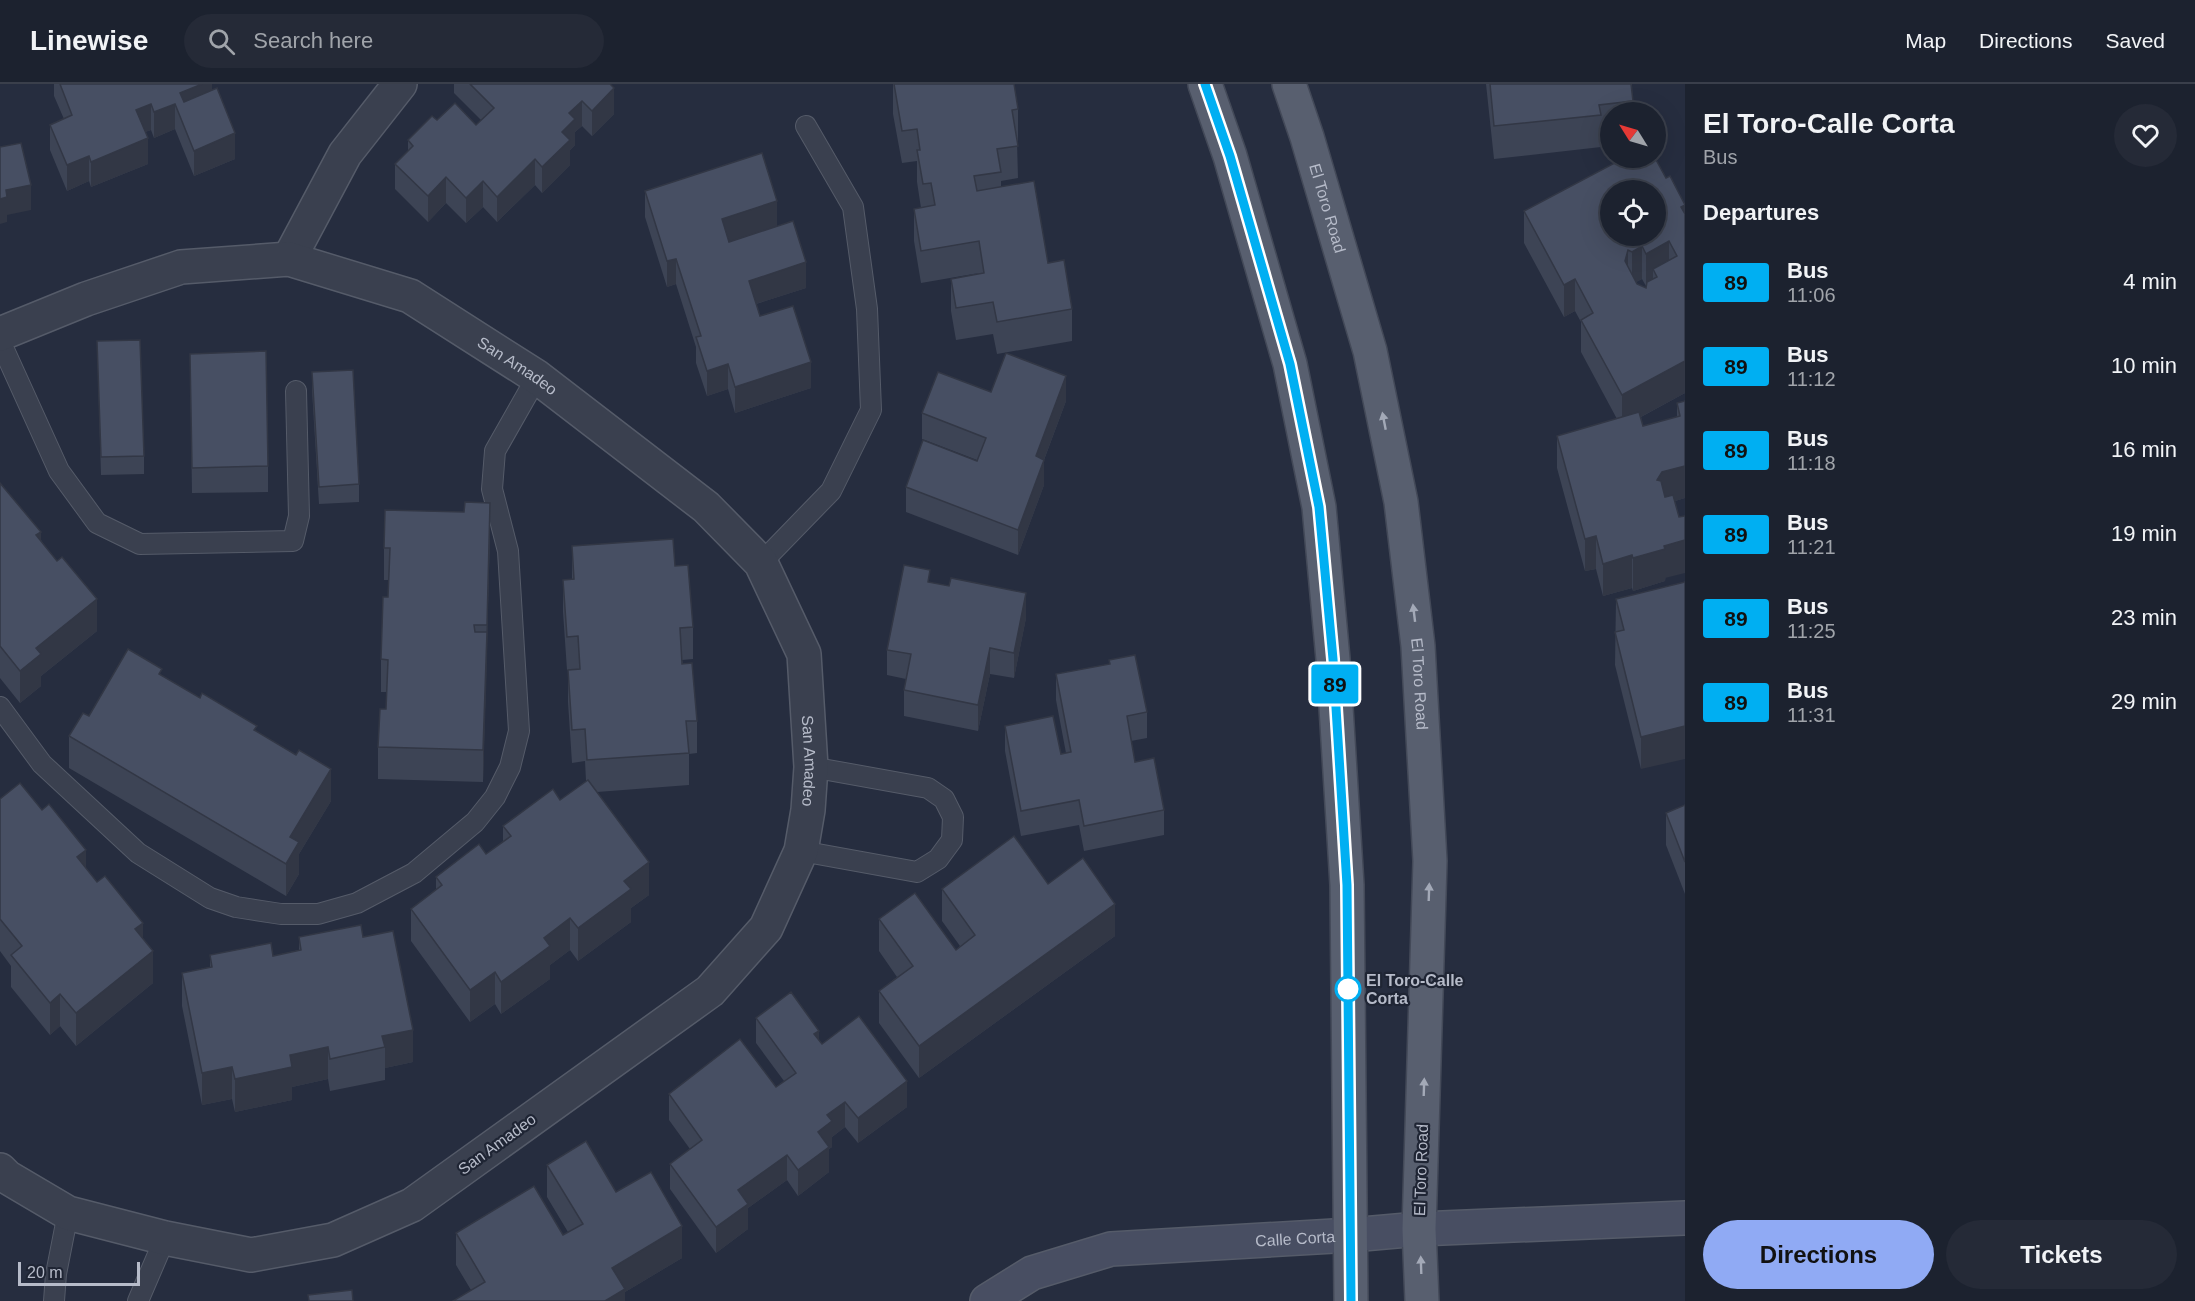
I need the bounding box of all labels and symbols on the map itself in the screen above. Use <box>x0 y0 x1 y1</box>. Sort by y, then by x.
north arrow <box>1600 102 1666 168</box>
street label: El Toro Road <box>1307 161 1349 255</box>
street label: San Amadeo <box>475 333 561 398</box>
one-way arrow <box>1379 411 1388 430</box>
one-way arrow <box>1410 604 1419 623</box>
street label: El Toro Road <box>1409 637 1431 730</box>
line badge: 89 <box>1308 664 1362 704</box>
street label: San Amadeo <box>799 715 820 807</box>
one-way arrow <box>1425 882 1434 901</box>
place label: El Toro-Calle Corta <box>1366 972 1464 1007</box>
marker: El Toro-Calle Corta <box>1335 976 1361 1002</box>
one-way arrow <box>1419 1077 1428 1096</box>
street label: San Amadeo <box>455 1110 539 1178</box>
street label: El Toro Road <box>1411 1124 1431 1216</box>
street label: Calle Corta <box>1255 1227 1336 1249</box>
one-way arrow <box>1416 1256 1425 1275</box>
scale bar <box>18 1259 140 1286</box>

